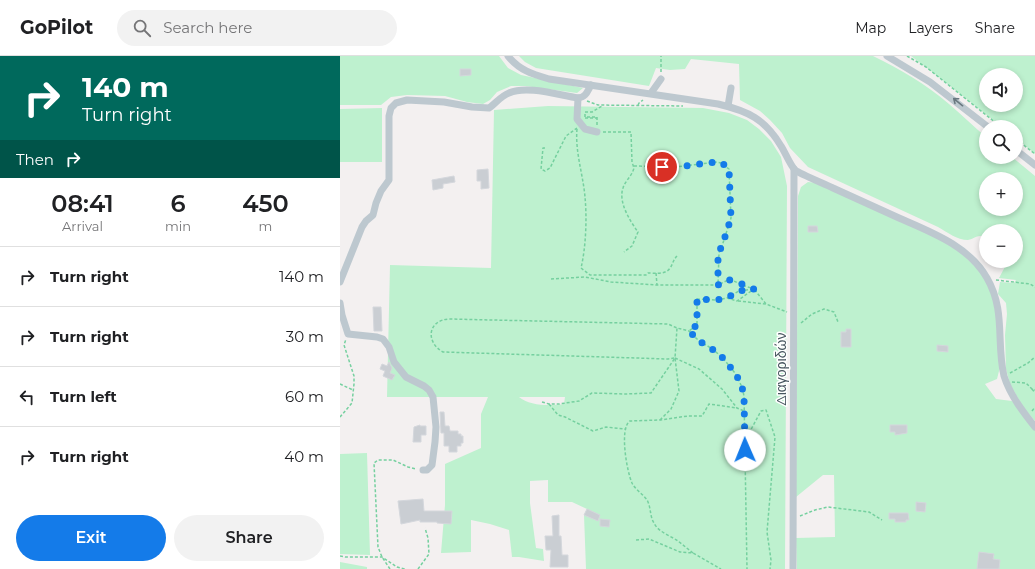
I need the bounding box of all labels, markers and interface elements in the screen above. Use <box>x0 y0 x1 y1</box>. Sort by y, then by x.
search box <box>117 10 397 46</box>
text: GoPilot <box>20 16 93 39</box>
icon: search <box>131 17 153 39</box>
text: Search here <box>163 18 252 37</box>
text: Map <box>855 19 886 37</box>
text: Layers <box>908 19 953 37</box>
text: Share <box>975 19 1015 37</box>
map controls <box>979 68 1023 268</box>
button: sound <box>979 68 1023 112</box>
text: 140 m <box>82 70 169 104</box>
icon: right <box>16 72 68 124</box>
one-way arrow <box>952 98 963 107</box>
text: Turn right <box>82 104 172 126</box>
button: search <box>979 120 1023 164</box>
icon: right <box>62 148 84 170</box>
text: Then <box>16 150 54 169</box>
pin <box>645 150 679 184</box>
icon: arrive <box>651 156 673 178</box>
button: + <box>979 172 1023 216</box>
text: 08:41 <box>51 189 114 218</box>
text: 6 <box>170 189 186 218</box>
text: 450 <box>242 189 289 218</box>
text: Arrival <box>62 218 103 234</box>
text: min <box>165 218 191 234</box>
text: m <box>259 218 272 234</box>
button: − <box>979 224 1023 268</box>
icon: right <box>16 266 38 288</box>
text: Turn right <box>50 267 129 286</box>
text: 140 m <box>279 267 324 286</box>
icon: right <box>16 326 38 348</box>
text: Turn right <box>50 327 129 346</box>
text: 30 m <box>286 327 324 346</box>
street label: Διαγοριδών <box>772 333 790 405</box>
icon: left <box>16 386 38 408</box>
text: Turn left <box>50 387 117 406</box>
text: 60 m <box>285 387 324 406</box>
position arrow <box>724 429 766 471</box>
icon: right <box>16 446 38 468</box>
text: Turn right <box>50 447 129 466</box>
text: 40 m <box>284 447 324 466</box>
button: Exit <box>16 515 166 561</box>
button: Share <box>174 515 324 561</box>

